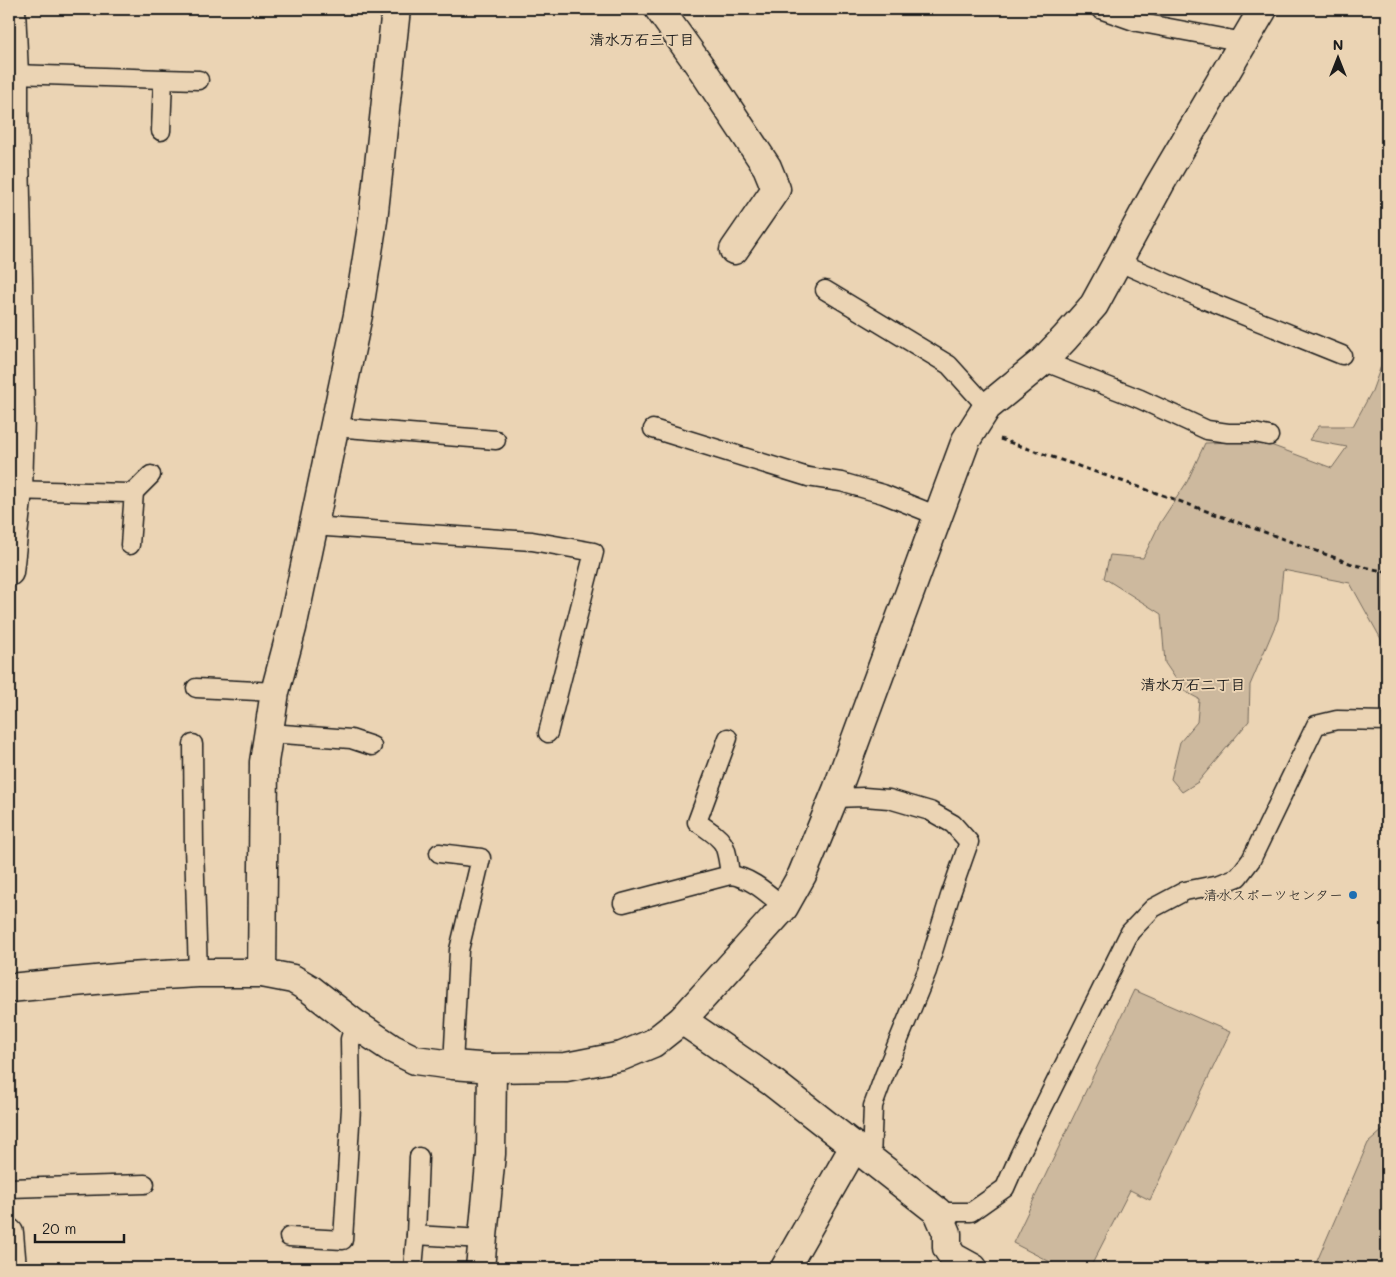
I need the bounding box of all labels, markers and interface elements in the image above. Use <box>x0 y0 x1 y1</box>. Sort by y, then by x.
district label: 清水万石三丁目 <box>589 29 695 49</box>
north arrow <box>1314 32 1364 82</box>
text: N <box>1333 35 1343 54</box>
district label: 清水万石二丁目 <box>1140 674 1246 694</box>
place label: 清水スポーツセンター <box>1204 885 1343 904</box>
marker: 清水スポーツセンター <box>1347 889 1359 901</box>
scale bar <box>35 1212 124 1244</box>
text: 20 m <box>42 1218 76 1238</box>

